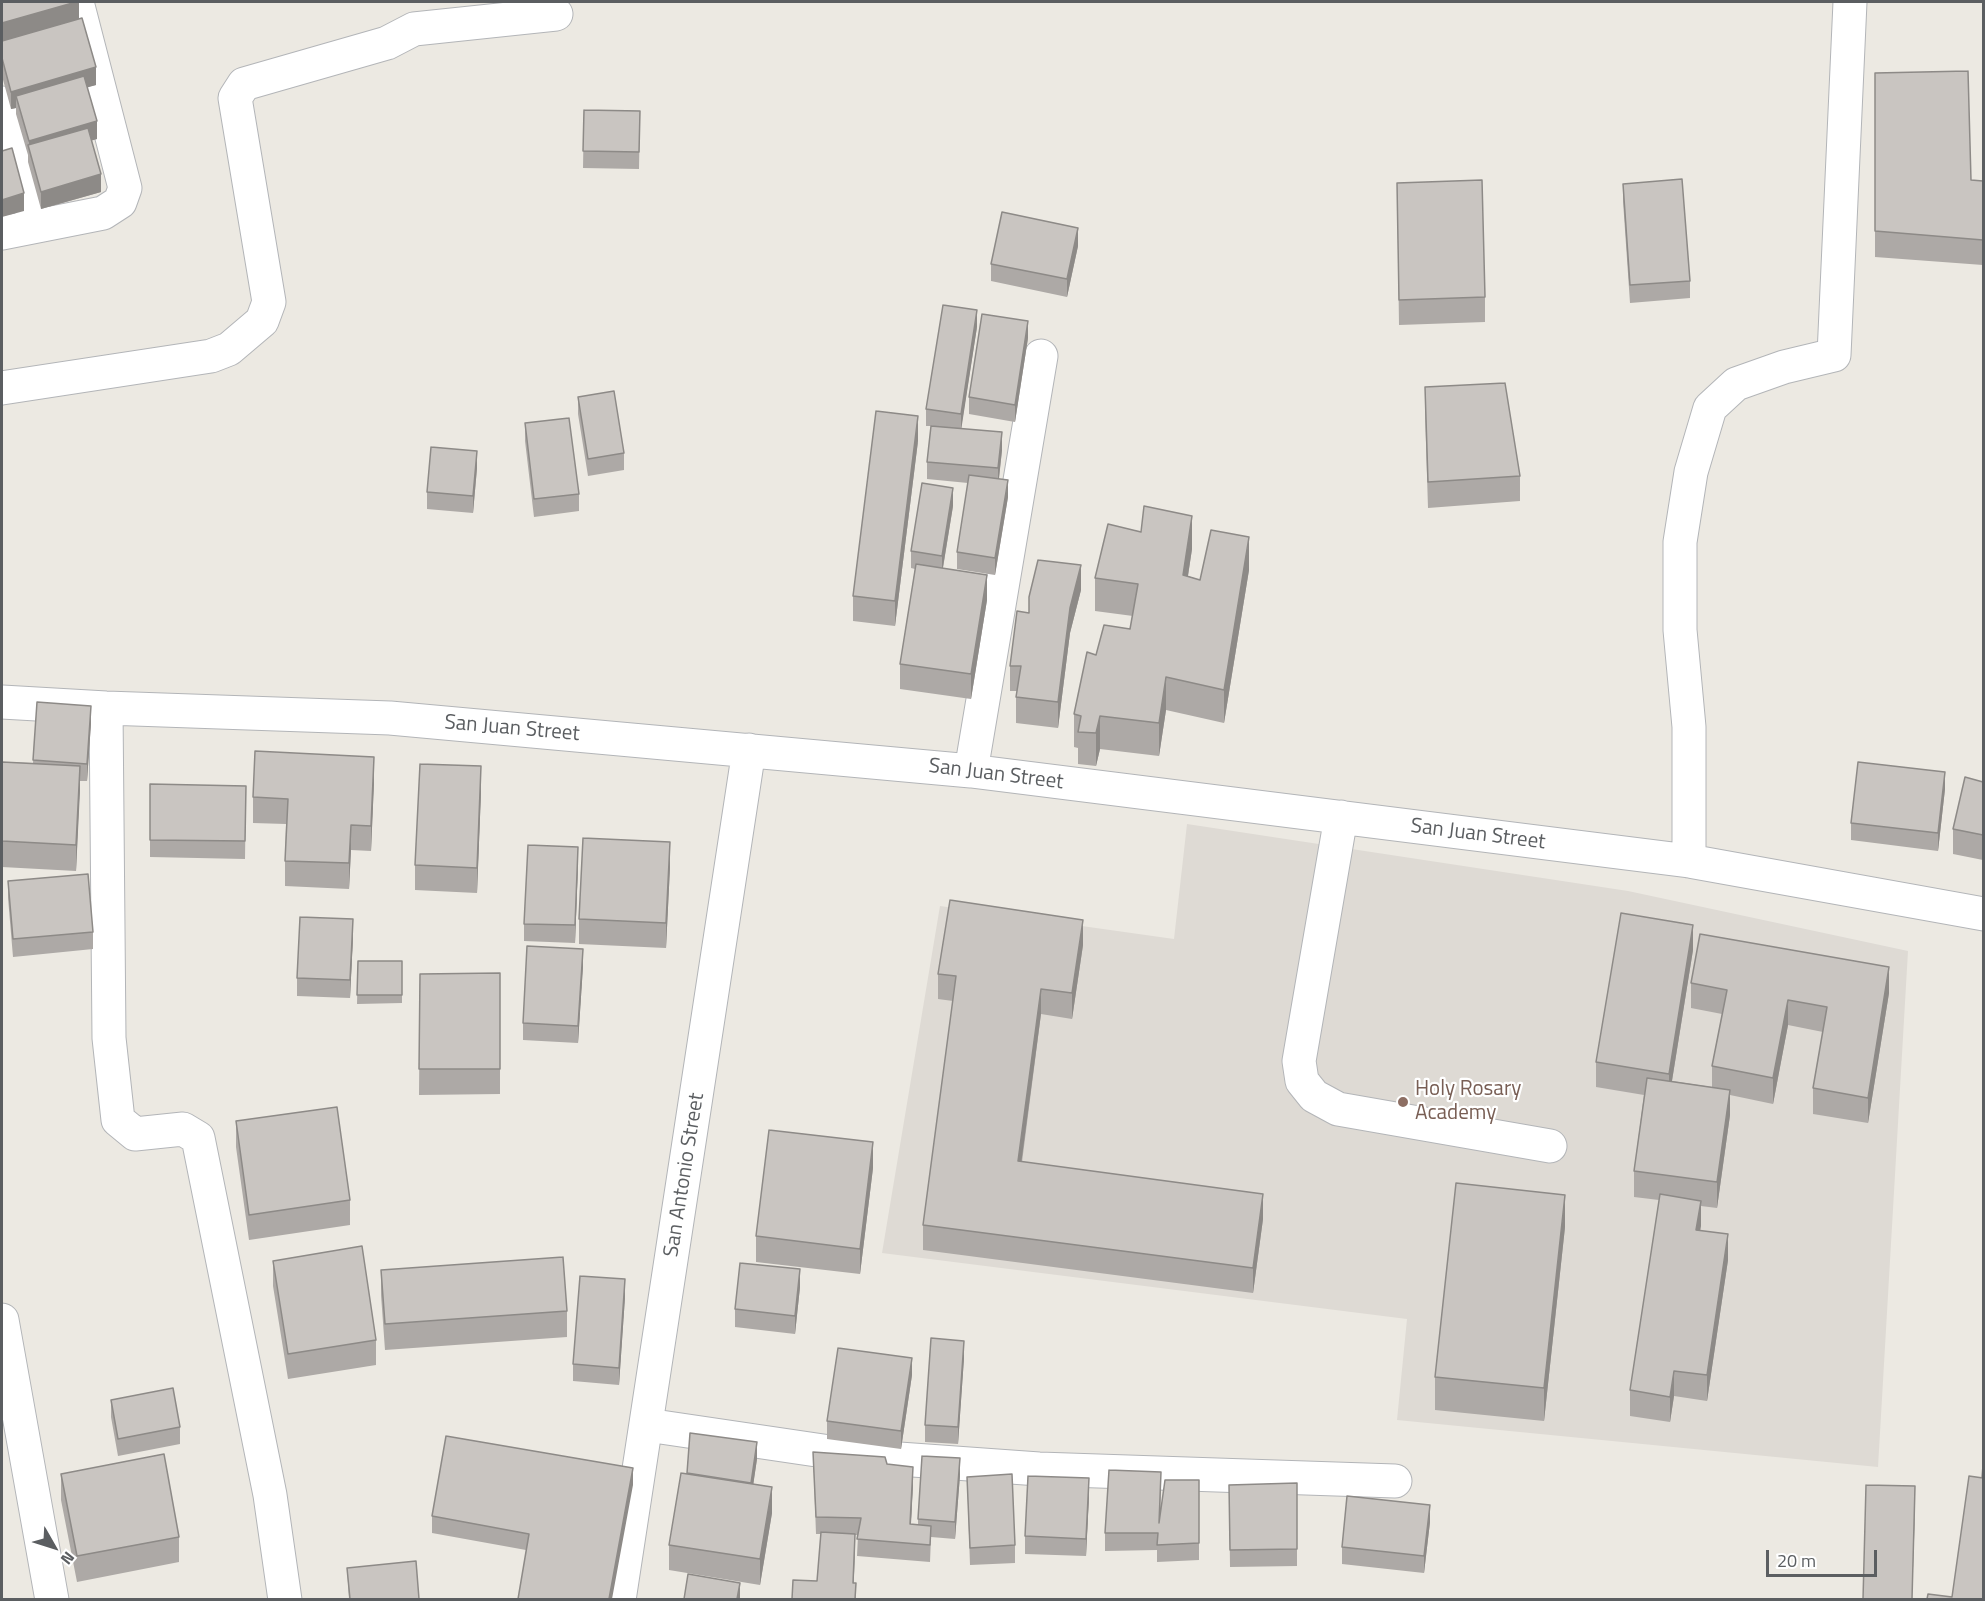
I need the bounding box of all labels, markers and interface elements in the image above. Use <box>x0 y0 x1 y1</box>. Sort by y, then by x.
street label: San Juan Street <box>443 711 581 747</box>
street label: San Juan Street <box>927 754 1065 796</box>
street label: San Juan Street <box>1409 814 1547 856</box>
place label: Holy Rosary Academy <box>1415 1077 1521 1127</box>
street label: San Antonio Street <box>660 1091 710 1259</box>
marker: Holy Rosary Academy <box>1396 1095 1410 1109</box>
north arrow <box>24 1517 84 1577</box>
scale bar <box>1769 1538 1880 1576</box>
text: N <box>55 1546 81 1570</box>
text: 20 m <box>1777 1547 1816 1574</box>

